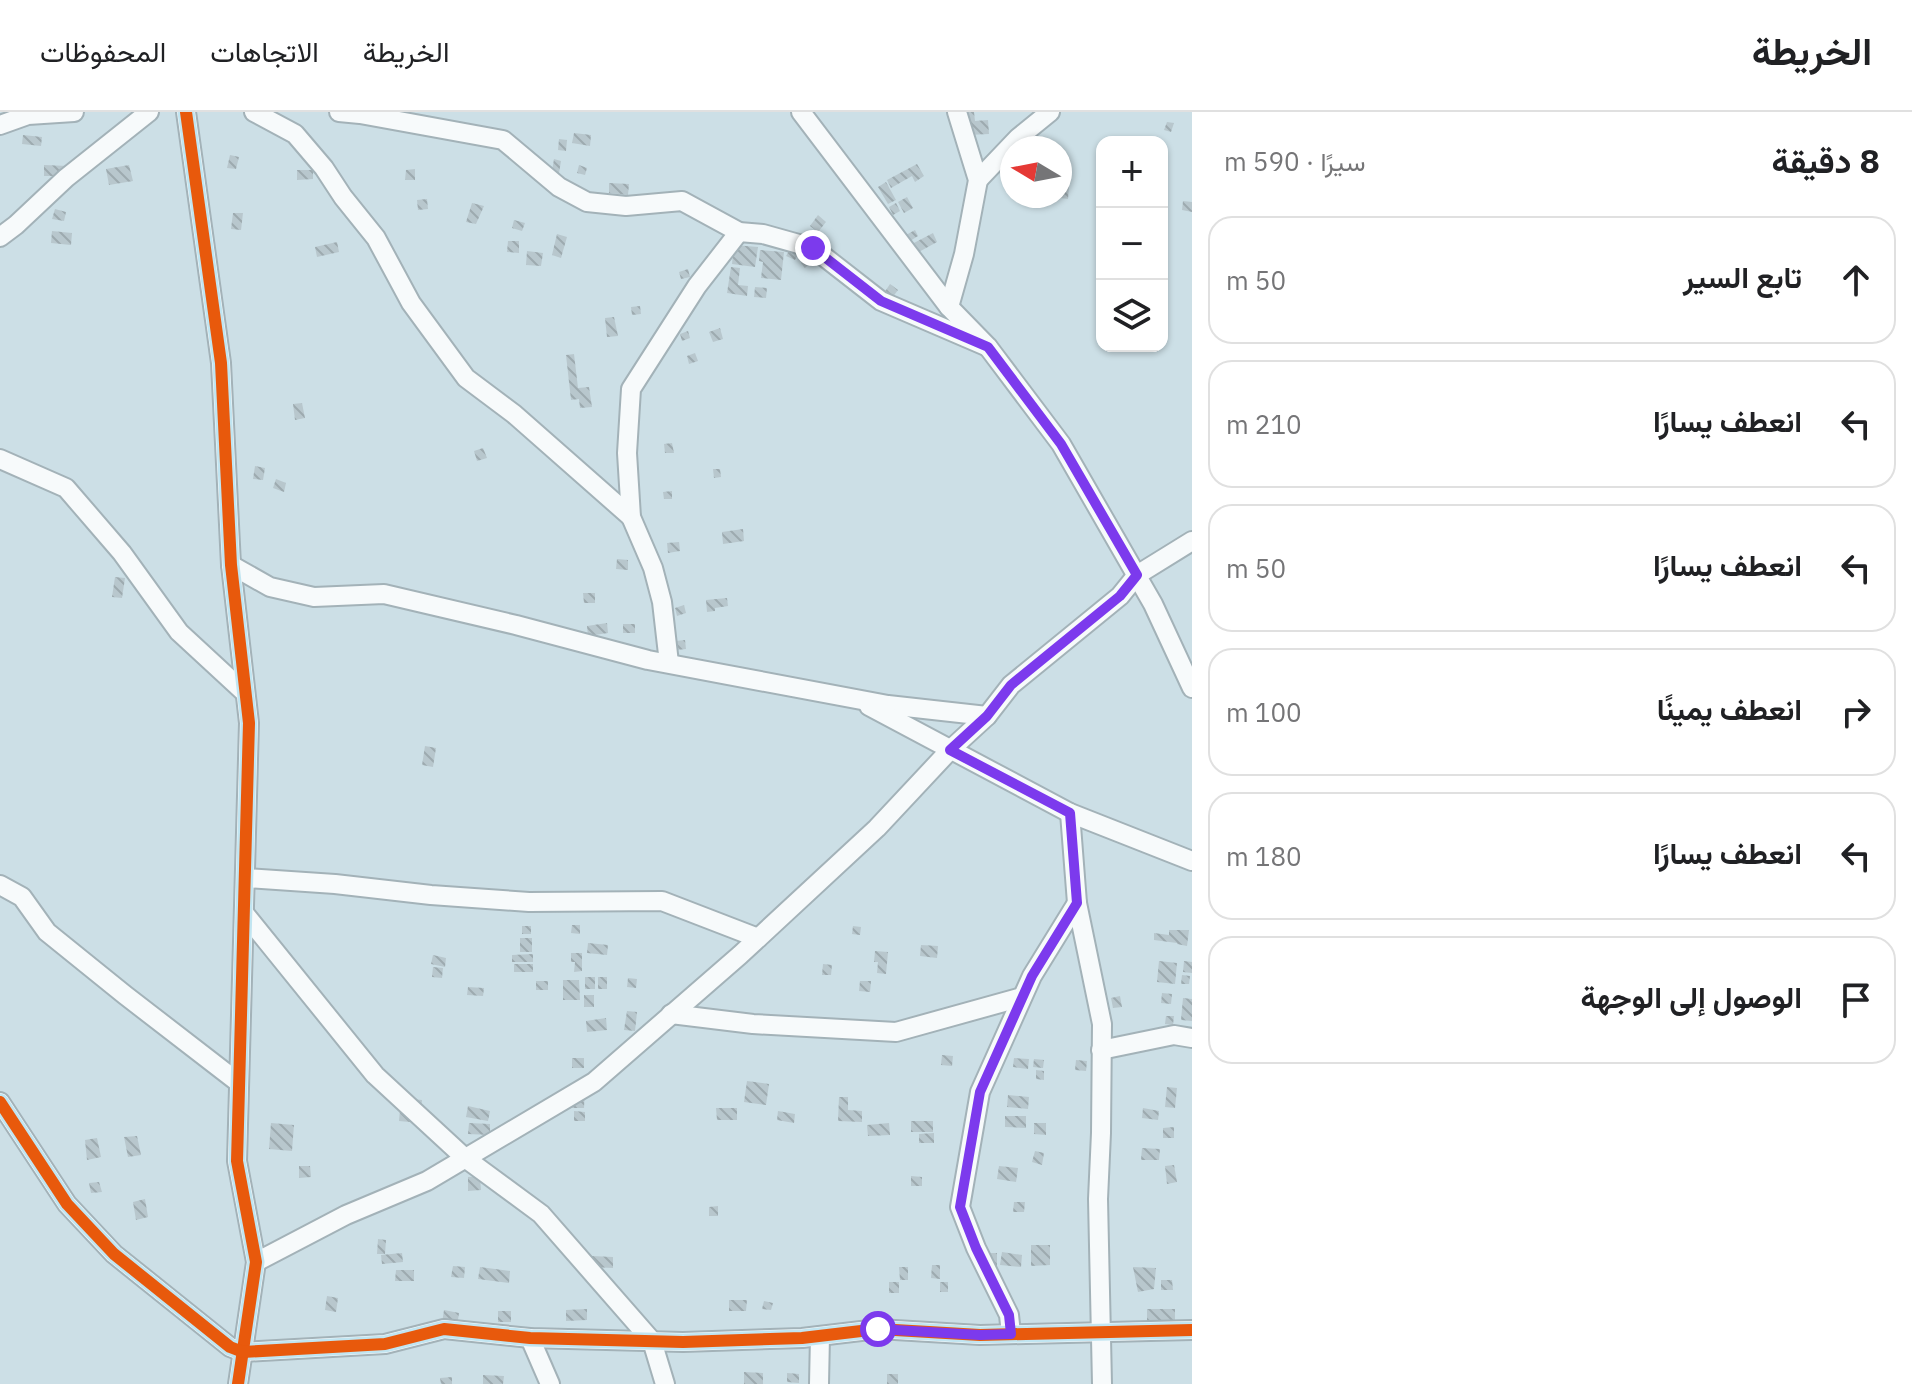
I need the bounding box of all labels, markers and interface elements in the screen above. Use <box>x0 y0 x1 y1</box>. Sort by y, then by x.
text: الخريطة <box>1752 26 1872 75</box>
text: المحفوظات <box>40 33 166 70</box>
text: الاتجاهات <box>210 33 319 70</box>
text: الخريطة <box>363 33 449 70</box>
north arrow <box>1000 136 1072 208</box>
map controls <box>1096 136 1168 352</box>
button: + <box>1096 136 1168 208</box>
text: 8 دقيقة <box>1771 138 1880 182</box>
text: سيرًا · 590 m <box>1224 144 1366 178</box>
button: − <box>1096 208 1168 280</box>
route end <box>795 230 831 266</box>
text: تابع السير <box>1683 257 1802 296</box>
icon: ahead <box>1834 258 1878 302</box>
text: 50 m <box>1226 263 1286 297</box>
button: layers <box>1096 280 1168 352</box>
text: انعطف يسارًا <box>1653 401 1802 440</box>
icon: left <box>1834 402 1878 446</box>
text: 210 m <box>1226 407 1302 441</box>
text: انعطف يسارًا <box>1653 545 1802 584</box>
icon: left <box>1834 546 1878 590</box>
text: 50 m <box>1226 551 1286 585</box>
text: انعطف يمينًا <box>1657 689 1802 728</box>
icon: right <box>1834 690 1878 734</box>
text: 100 m <box>1226 695 1302 729</box>
text: انعطف يسارًا <box>1653 833 1802 872</box>
icon: left <box>1834 834 1878 878</box>
text: 180 m <box>1226 839 1302 873</box>
text: الوصول إلى الوجهة <box>1580 977 1802 1016</box>
icon: arrive <box>1834 978 1878 1022</box>
route start <box>860 1311 896 1347</box>

